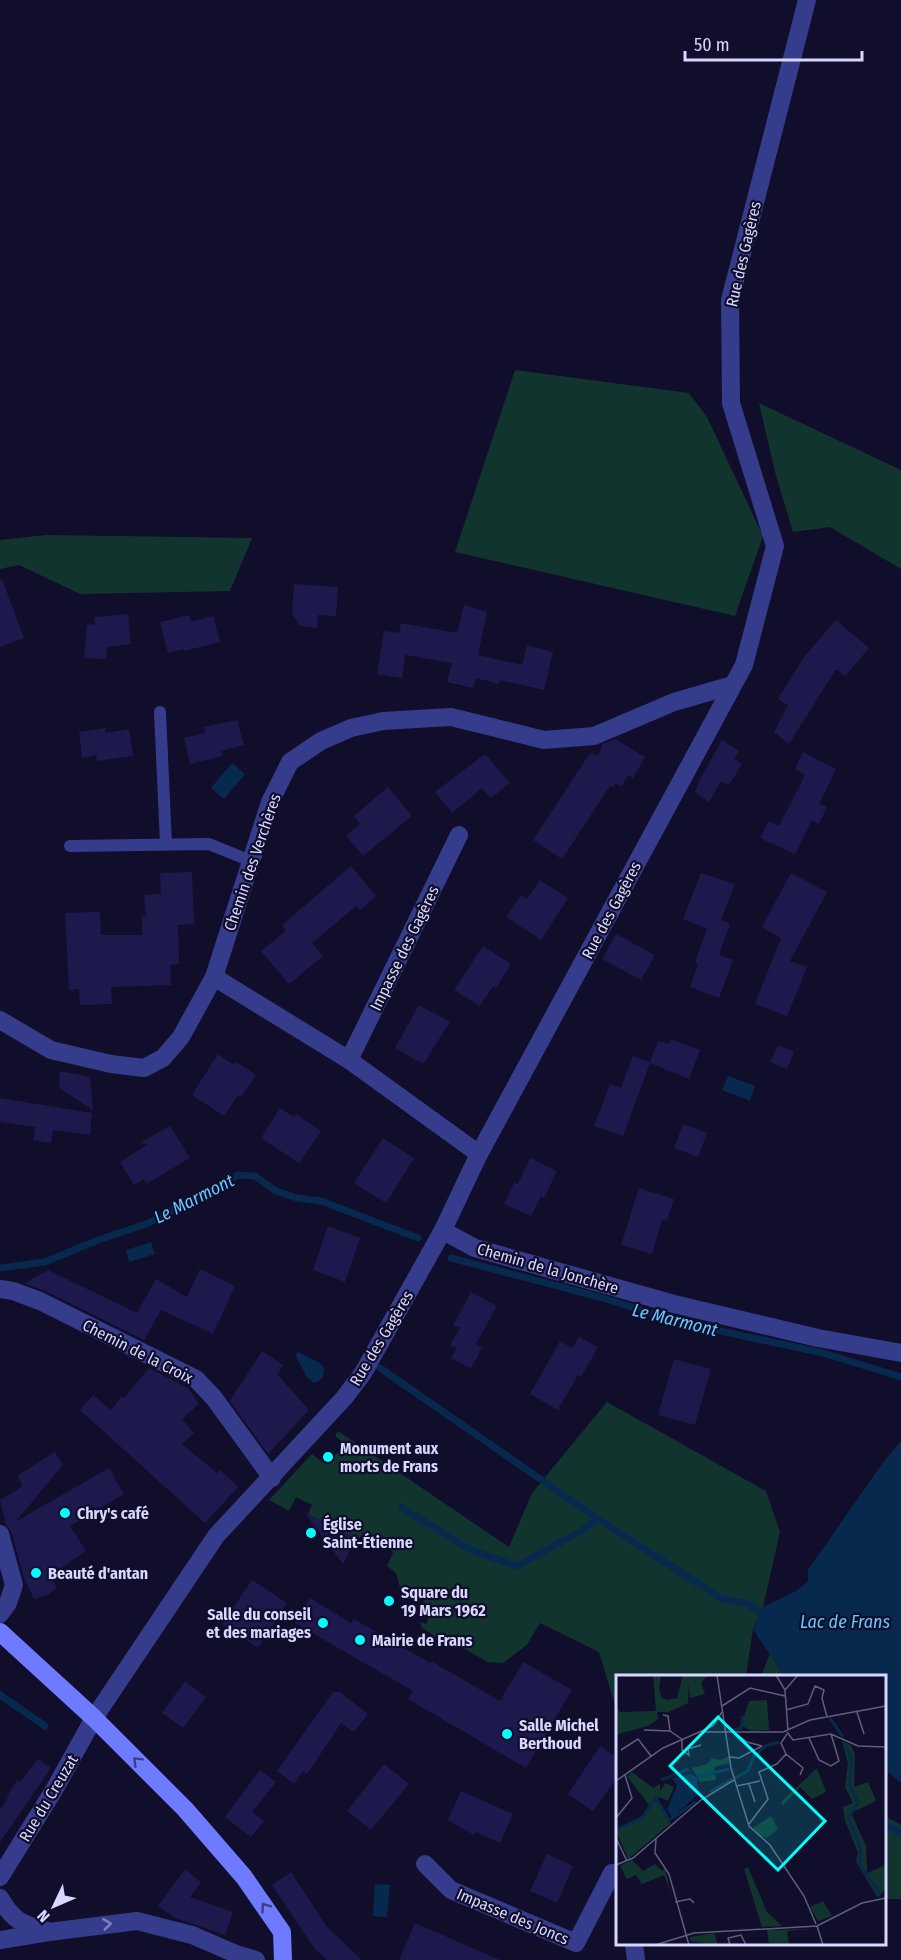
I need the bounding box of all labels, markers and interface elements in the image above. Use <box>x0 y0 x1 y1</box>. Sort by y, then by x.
scale bar <box>685 24 862 62</box>
text: 50 m <box>694 34 730 56</box>
street label: Rue des Gagères <box>722 199 765 309</box>
street label: Chemin des Verchères <box>220 791 285 933</box>
street label: Rue des Gagères <box>578 858 645 962</box>
street label: Impasse des Gagères <box>366 882 443 1014</box>
water label: Le Marmont <box>150 1169 238 1229</box>
street label: Chemin de la Jonchère <box>475 1239 621 1298</box>
street label: Rue des Gagères <box>346 1287 417 1389</box>
water label: Le Marmont <box>630 1299 720 1341</box>
street label: Chemin de la Croix <box>79 1315 196 1387</box>
place label: Monument aux morts de Frans <box>340 1439 439 1476</box>
marker: Monument aux morts de Frans <box>321 1450 335 1464</box>
place label: Chry's café <box>77 1504 149 1523</box>
marker: Chry's café <box>58 1506 72 1520</box>
place label: Église Saint-Étienne <box>323 1514 413 1552</box>
marker: Église Saint-Étienne <box>304 1526 318 1540</box>
place label: Beauté d'antan <box>48 1564 148 1583</box>
marker: Beauté d'antan <box>29 1566 43 1580</box>
place label: Square du 19 Mars 1962 <box>401 1583 486 1620</box>
marker: Square du 19 Mars 1962 <box>382 1594 396 1608</box>
place label: Salle du conseil et des mariages <box>206 1605 312 1642</box>
water label: Lac de Frans <box>800 1611 891 1633</box>
marker: Salle du conseil et des mariages <box>316 1616 330 1630</box>
place label: Mairie de Frans <box>372 1631 472 1650</box>
marker: Mairie de Frans <box>353 1633 367 1647</box>
inset map <box>616 1675 886 1945</box>
place label: Salle Michel Berthoud <box>519 1716 599 1753</box>
marker: Salle Michel Berthoud <box>500 1727 514 1741</box>
street label: Rue du Creuzat <box>15 1751 82 1845</box>
one-way arrow <box>133 1757 144 1768</box>
north arrow <box>24 1876 84 1936</box>
street label: Impasse des Joncs <box>454 1884 572 1949</box>
one-way arrow <box>261 1903 272 1914</box>
text: N <box>33 1906 54 1926</box>
one-way arrow <box>102 1919 111 1931</box>

